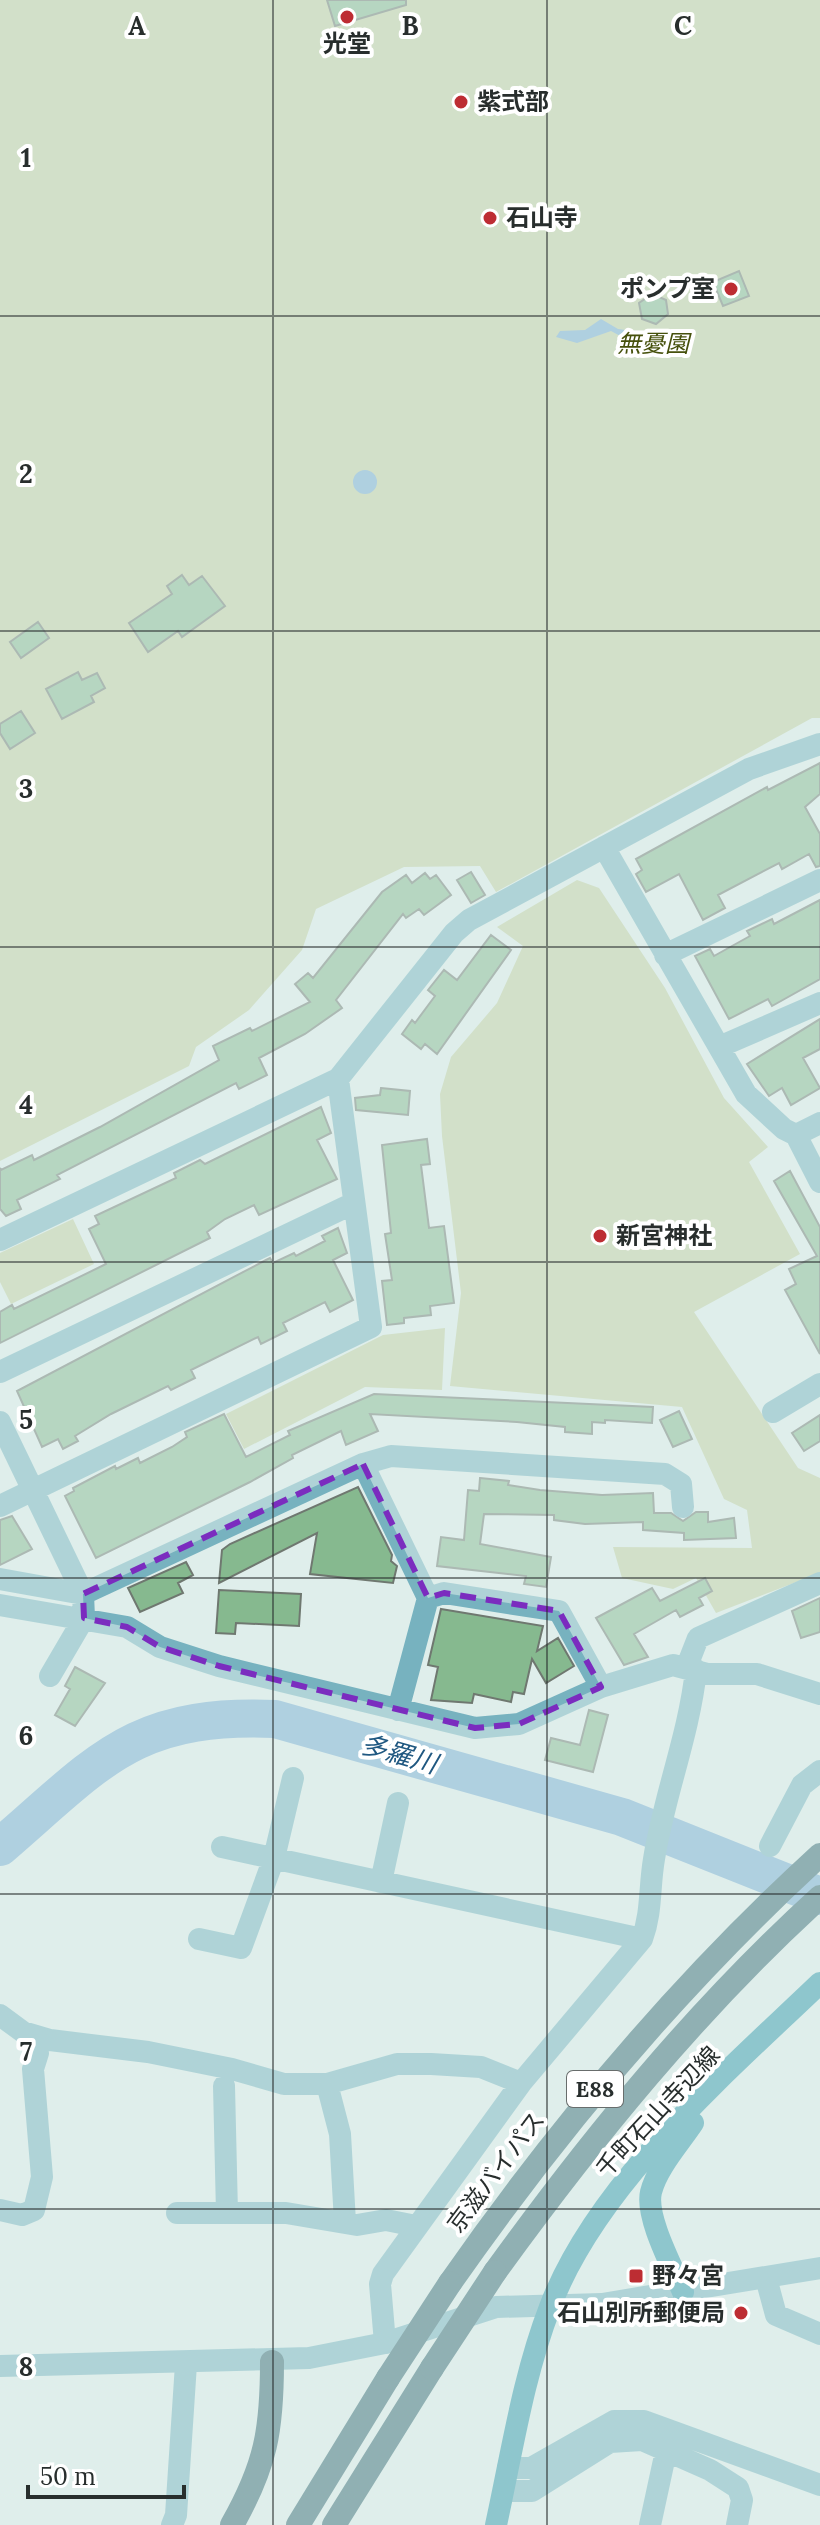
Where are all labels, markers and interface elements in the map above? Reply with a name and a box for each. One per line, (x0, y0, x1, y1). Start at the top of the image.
marker: 光堂 (338, 8, 356, 26)
text: A (128, 9, 146, 42)
text: B (401, 9, 419, 42)
text: C (674, 9, 692, 42)
place label: 光堂 (323, 28, 371, 59)
place label: 紫式部 (477, 86, 549, 117)
marker: 紫式部 (452, 93, 470, 111)
text: 1 (21, 141, 31, 174)
place label: 石山寺 (506, 202, 578, 233)
marker: 石山寺 (481, 209, 499, 227)
place label: ポンプ室 (620, 273, 715, 304)
marker: ポンプ室 (722, 280, 740, 298)
park label: 無憂園 (617, 328, 692, 359)
text: 2 (19, 457, 33, 490)
text: 3 (19, 772, 33, 805)
text: 4 (19, 1088, 33, 1121)
place label: 新宮神社 (616, 1220, 712, 1251)
marker: 新宮神社 (591, 1227, 609, 1245)
text: 5 (19, 1403, 33, 1436)
text: 6 (19, 1719, 33, 1752)
water label: 多羅川 (357, 1727, 444, 1781)
text: 7 (20, 2035, 32, 2068)
street label: 千町石山寺辺線 (589, 2040, 726, 2184)
road number: E88 (567, 2071, 623, 2107)
street label: 京滋バイパス (440, 2105, 551, 2238)
place label: 野々宮 (652, 2260, 724, 2291)
marker: 野々宮 (627, 2267, 645, 2285)
place label: 石山別所郵便局 (557, 2297, 725, 2328)
marker: 石山別所郵便局 (732, 2304, 750, 2322)
text: 8 (19, 2350, 33, 2383)
scale bar (28, 2449, 184, 2499)
text: 50 m (40, 2461, 96, 2492)

